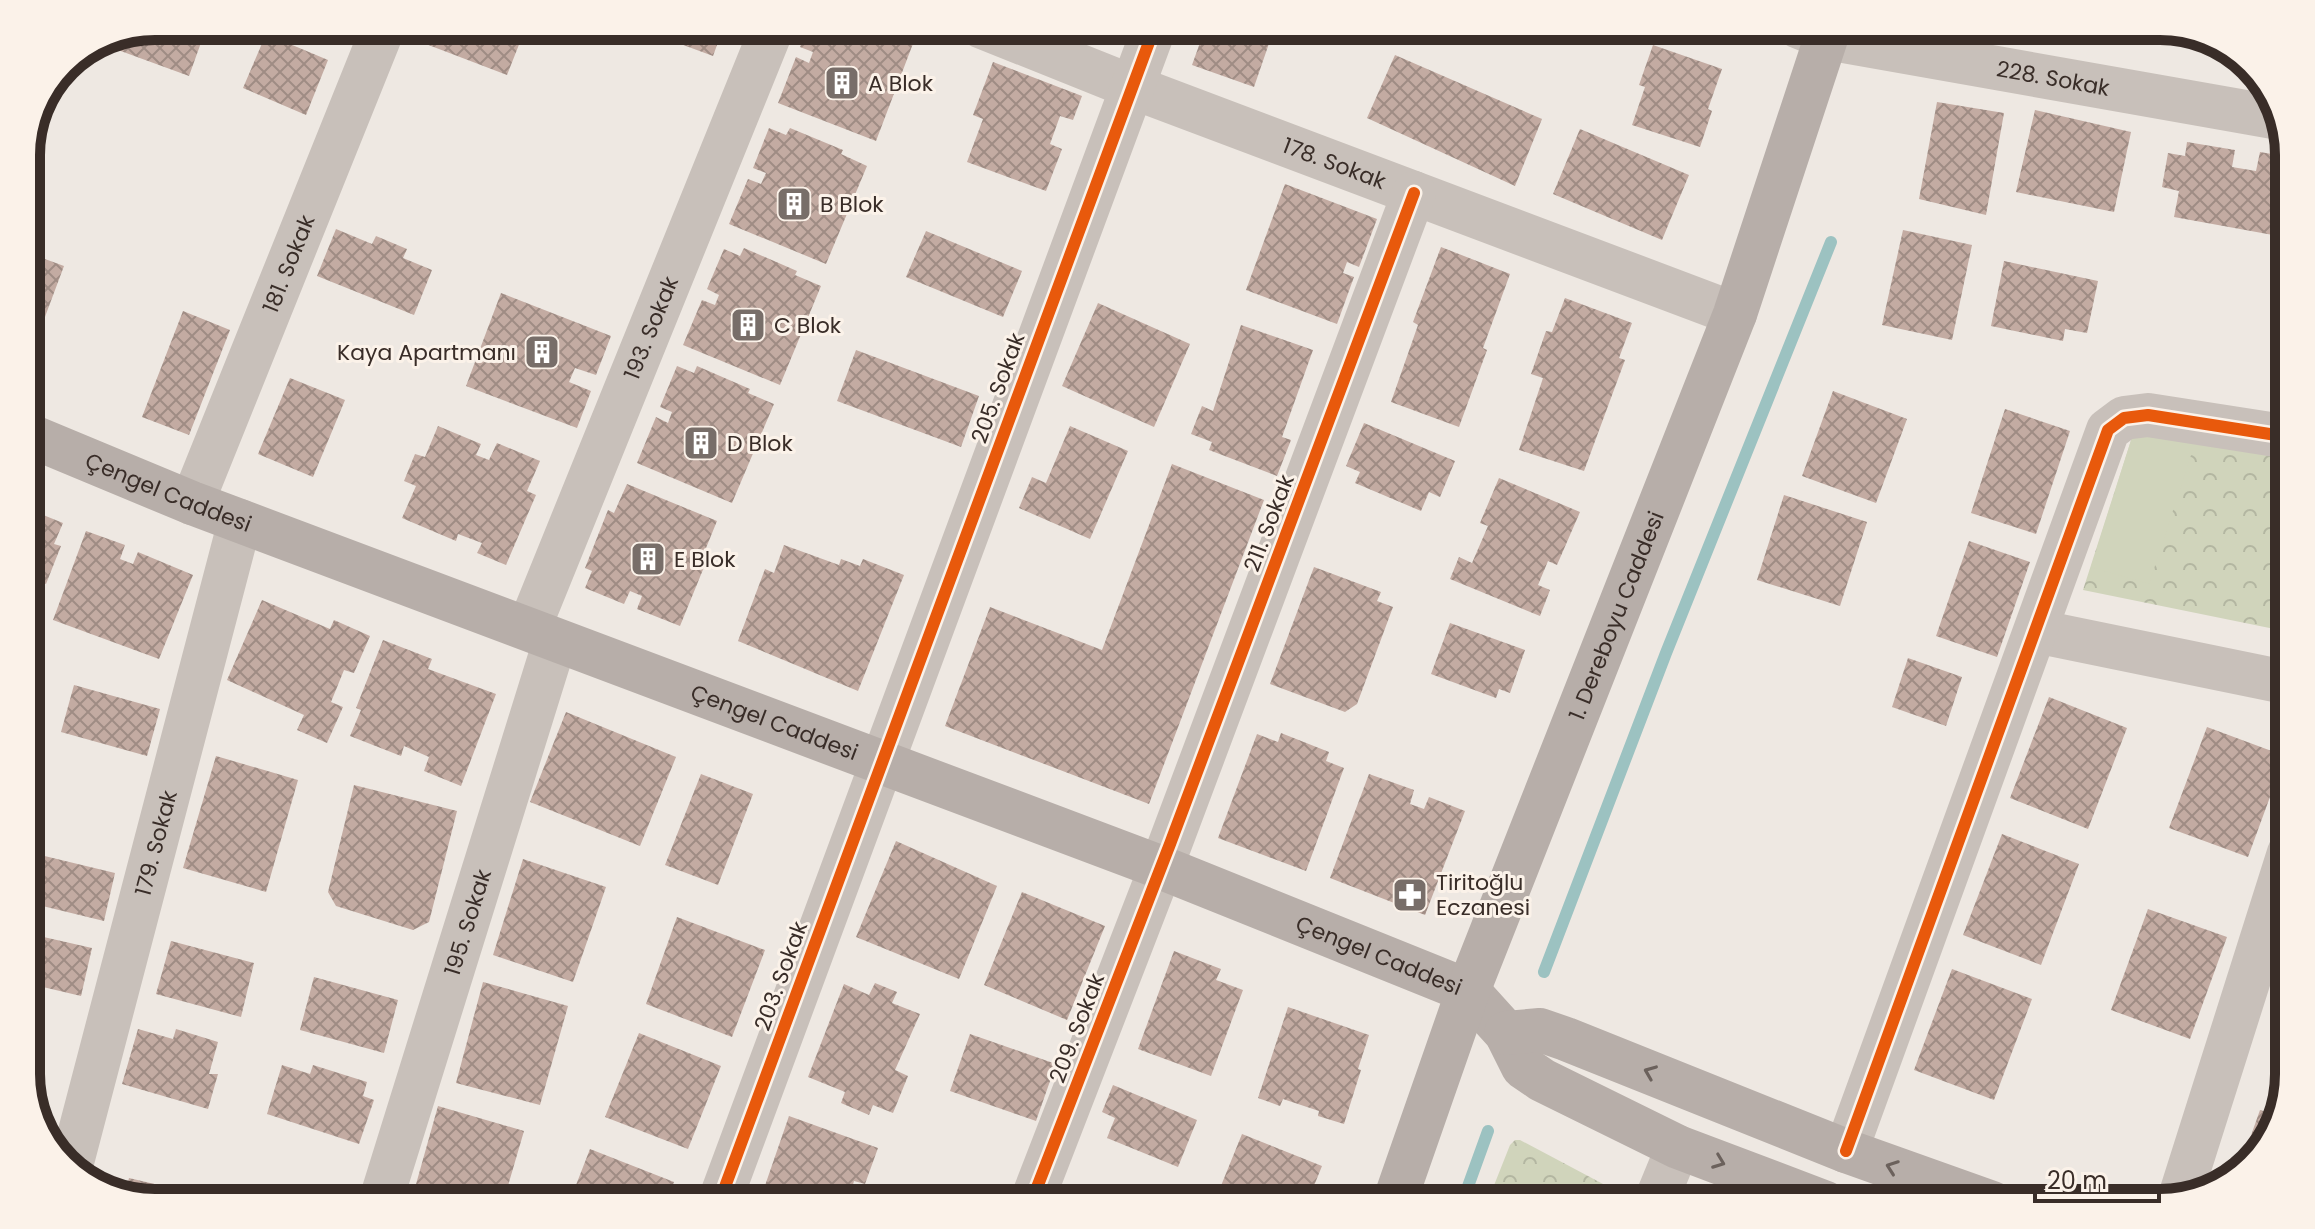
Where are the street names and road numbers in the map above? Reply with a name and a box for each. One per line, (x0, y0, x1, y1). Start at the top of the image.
street label: 228. Sokak (1994, 53, 2113, 103)
street label: 178. Sokak (1278, 129, 1391, 197)
street label: 181. Sokak (255, 209, 322, 317)
street label: 193. Sokak (616, 271, 686, 384)
street label: 205. Sokak (964, 328, 1033, 447)
street label: Çengel Caddesi (81, 445, 256, 540)
street label: 211. Sokak (1236, 469, 1302, 576)
street label: 1. Dereboyu Caddesi (1561, 507, 1671, 725)
street label: Çengel Caddesi (686, 676, 863, 768)
street label: 179. Sokak (127, 786, 185, 899)
street label: 195. Sokak (436, 865, 499, 979)
street label: Çengel Caddesi (1291, 908, 1467, 1003)
street label: 203. Sokak (747, 916, 815, 1035)
street label: 209. Sokak (1042, 968, 1112, 1087)

